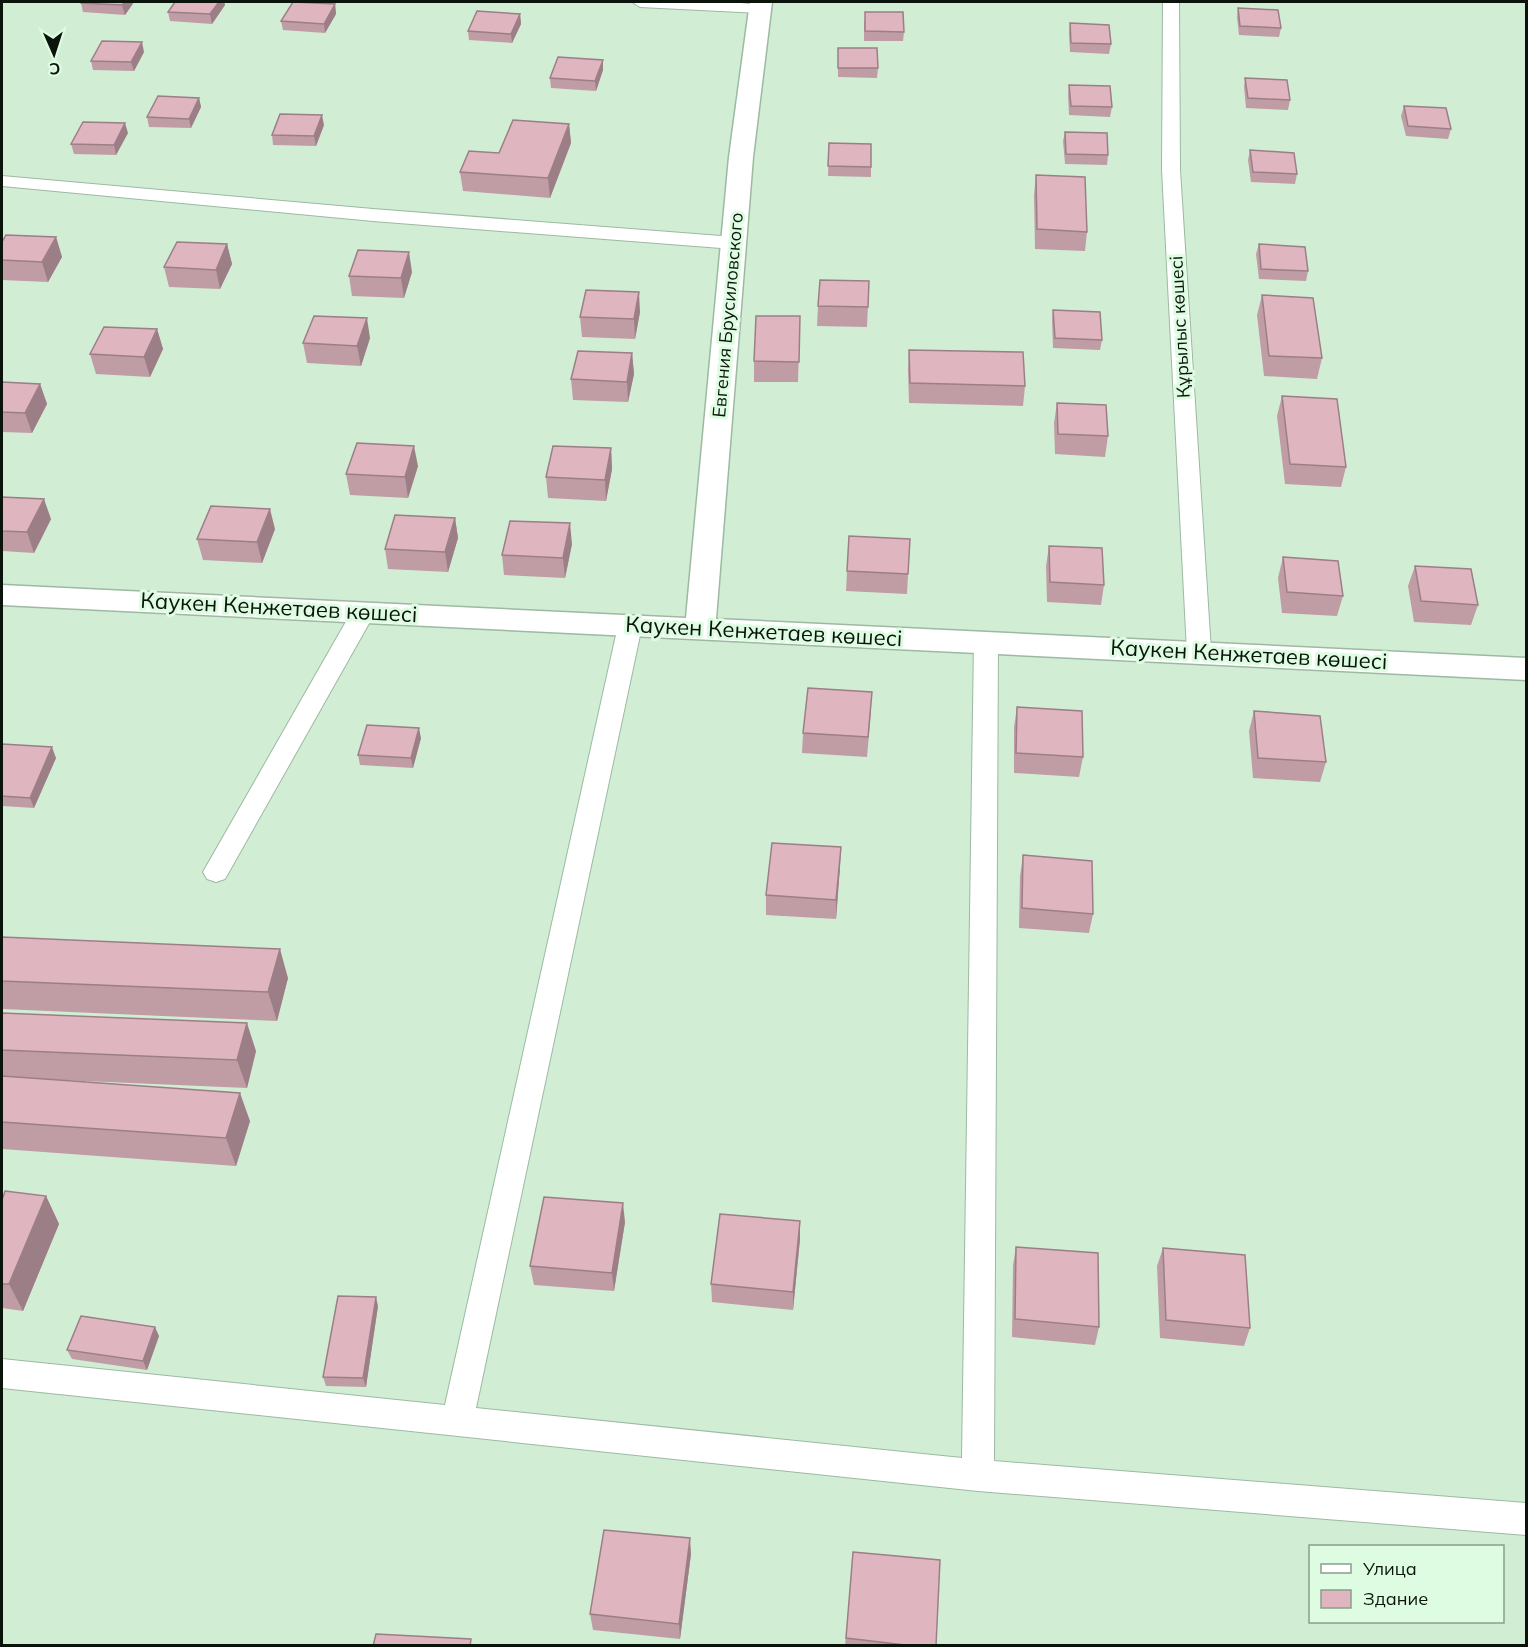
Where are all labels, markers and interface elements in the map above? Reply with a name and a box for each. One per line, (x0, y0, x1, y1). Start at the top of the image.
north arrow (24, 24, 84, 84)
text: С (49, 59, 61, 79)
street label: Евгения Брусиловского (707, 211, 748, 419)
street label: Құрылыс көшесі (1164, 255, 1195, 399)
street label: Каукен Кенжетаев көшесі (140, 586, 418, 628)
street label: Каукен Кенжетаев көшесі (625, 610, 903, 652)
street label: Каукен Кенжетаев көшесі (1110, 633, 1388, 675)
legend (1309, 1545, 1504, 1623)
text: Улица (1362, 1557, 1417, 1580)
text: Здание (1363, 1587, 1428, 1610)

